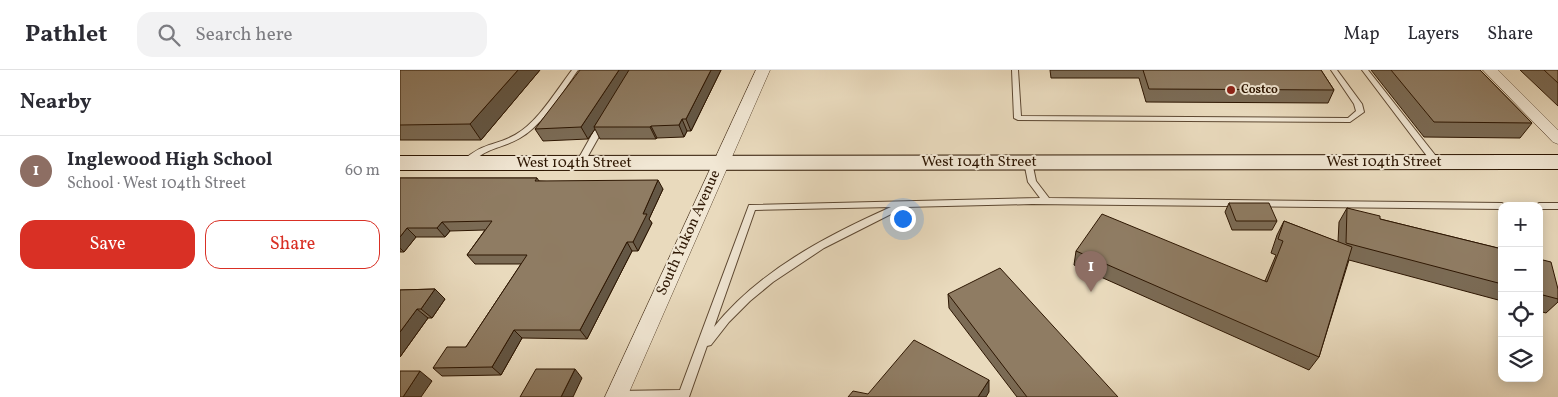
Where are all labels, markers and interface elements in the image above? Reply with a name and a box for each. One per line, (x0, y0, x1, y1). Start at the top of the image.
search box (137, 12, 487, 57)
text: Pathlet (25, 18, 107, 52)
icon: search (155, 21, 183, 49)
text: Search here (195, 22, 293, 48)
text: Map (1343, 22, 1379, 47)
text: Layers (1407, 22, 1459, 47)
text: Share (1487, 22, 1533, 47)
place label: Costco (1241, 82, 1278, 98)
marker: Costco (1225, 84, 1237, 96)
text: Nearby (20, 88, 91, 117)
text: Inglewood High School (67, 147, 272, 173)
street label: West 104th Street (921, 152, 1037, 173)
street label: West 104th Street (1326, 152, 1442, 173)
street label: West 104th Street (516, 153, 632, 174)
text: 1 (33, 160, 39, 182)
text: 60 m (345, 160, 380, 182)
street label: South Yukon Avenue (652, 167, 726, 299)
text: School · West 104th Street (67, 173, 246, 195)
map controls (1498, 202, 1543, 382)
button: + (1498, 202, 1543, 247)
your location (890, 206, 916, 232)
button: Save (20, 220, 195, 269)
button: Share (205, 220, 380, 269)
button: − (1498, 247, 1543, 292)
pin: 1 (1075, 251, 1107, 292)
button: locate (1498, 292, 1543, 337)
button: layers (1498, 337, 1543, 382)

